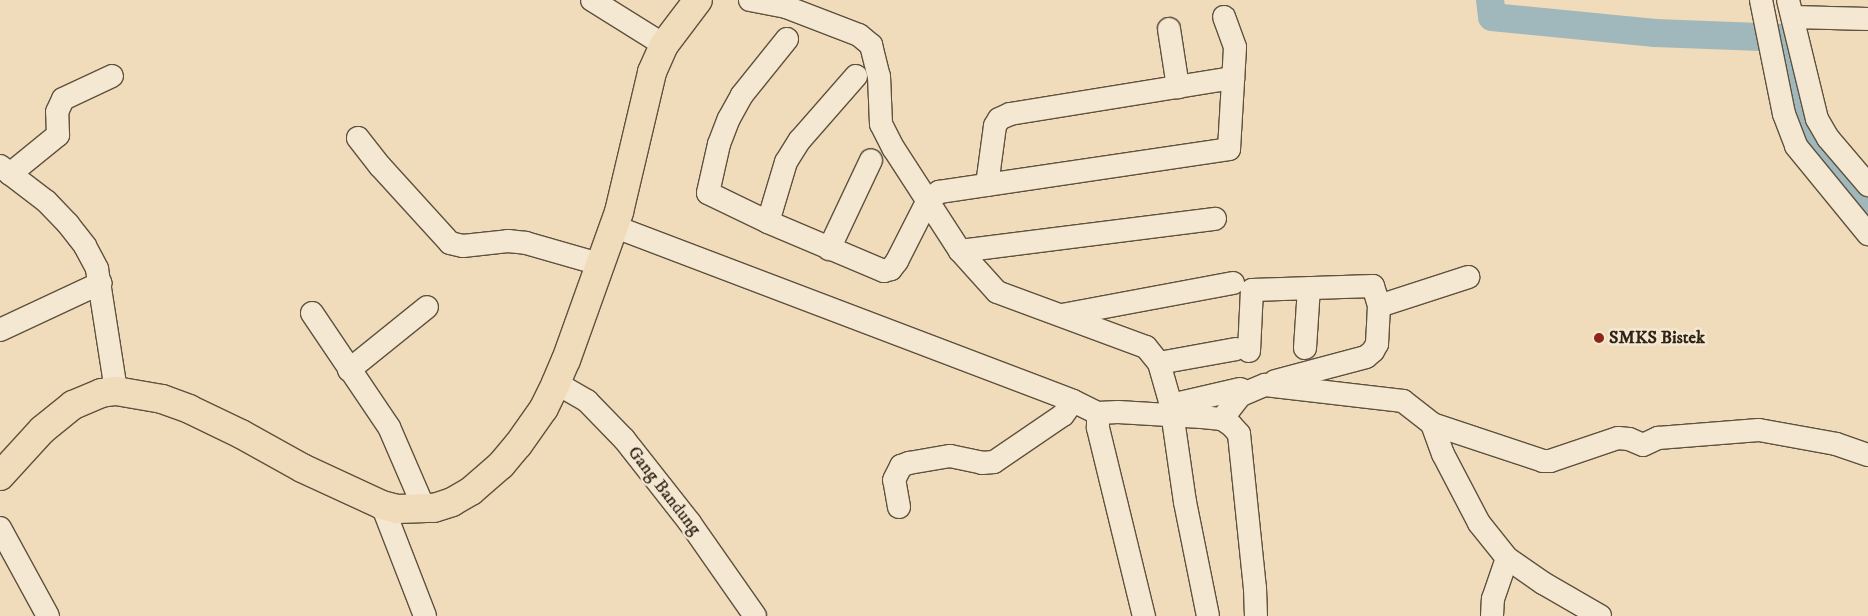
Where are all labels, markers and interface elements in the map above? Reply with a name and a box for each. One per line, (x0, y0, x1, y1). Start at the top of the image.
place label: SMKS Bistek (1609, 327, 1705, 349)
marker: SMKS Bistek (1593, 332, 1605, 344)
street label: Gang Bandung (623, 442, 705, 540)

